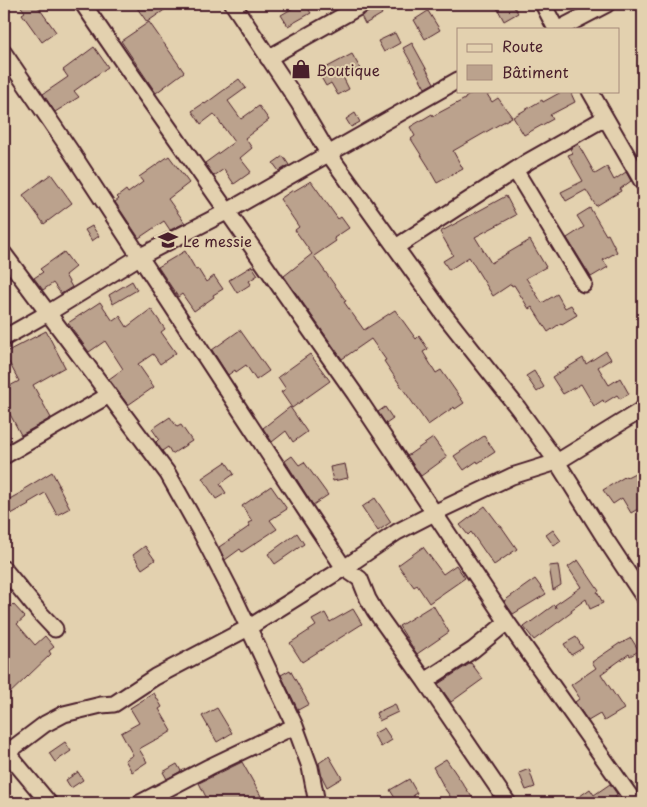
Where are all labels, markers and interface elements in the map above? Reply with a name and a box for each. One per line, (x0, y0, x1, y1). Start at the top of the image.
legend (457, 28, 620, 92)
text: Route (502, 34, 543, 57)
shop icon: Boutique (290, 58, 312, 80)
place label: Boutique (316, 58, 380, 81)
text: Bâtiment (502, 60, 569, 83)
school or university icon: Le messie (157, 229, 179, 251)
place label: Le messie (183, 229, 252, 252)

